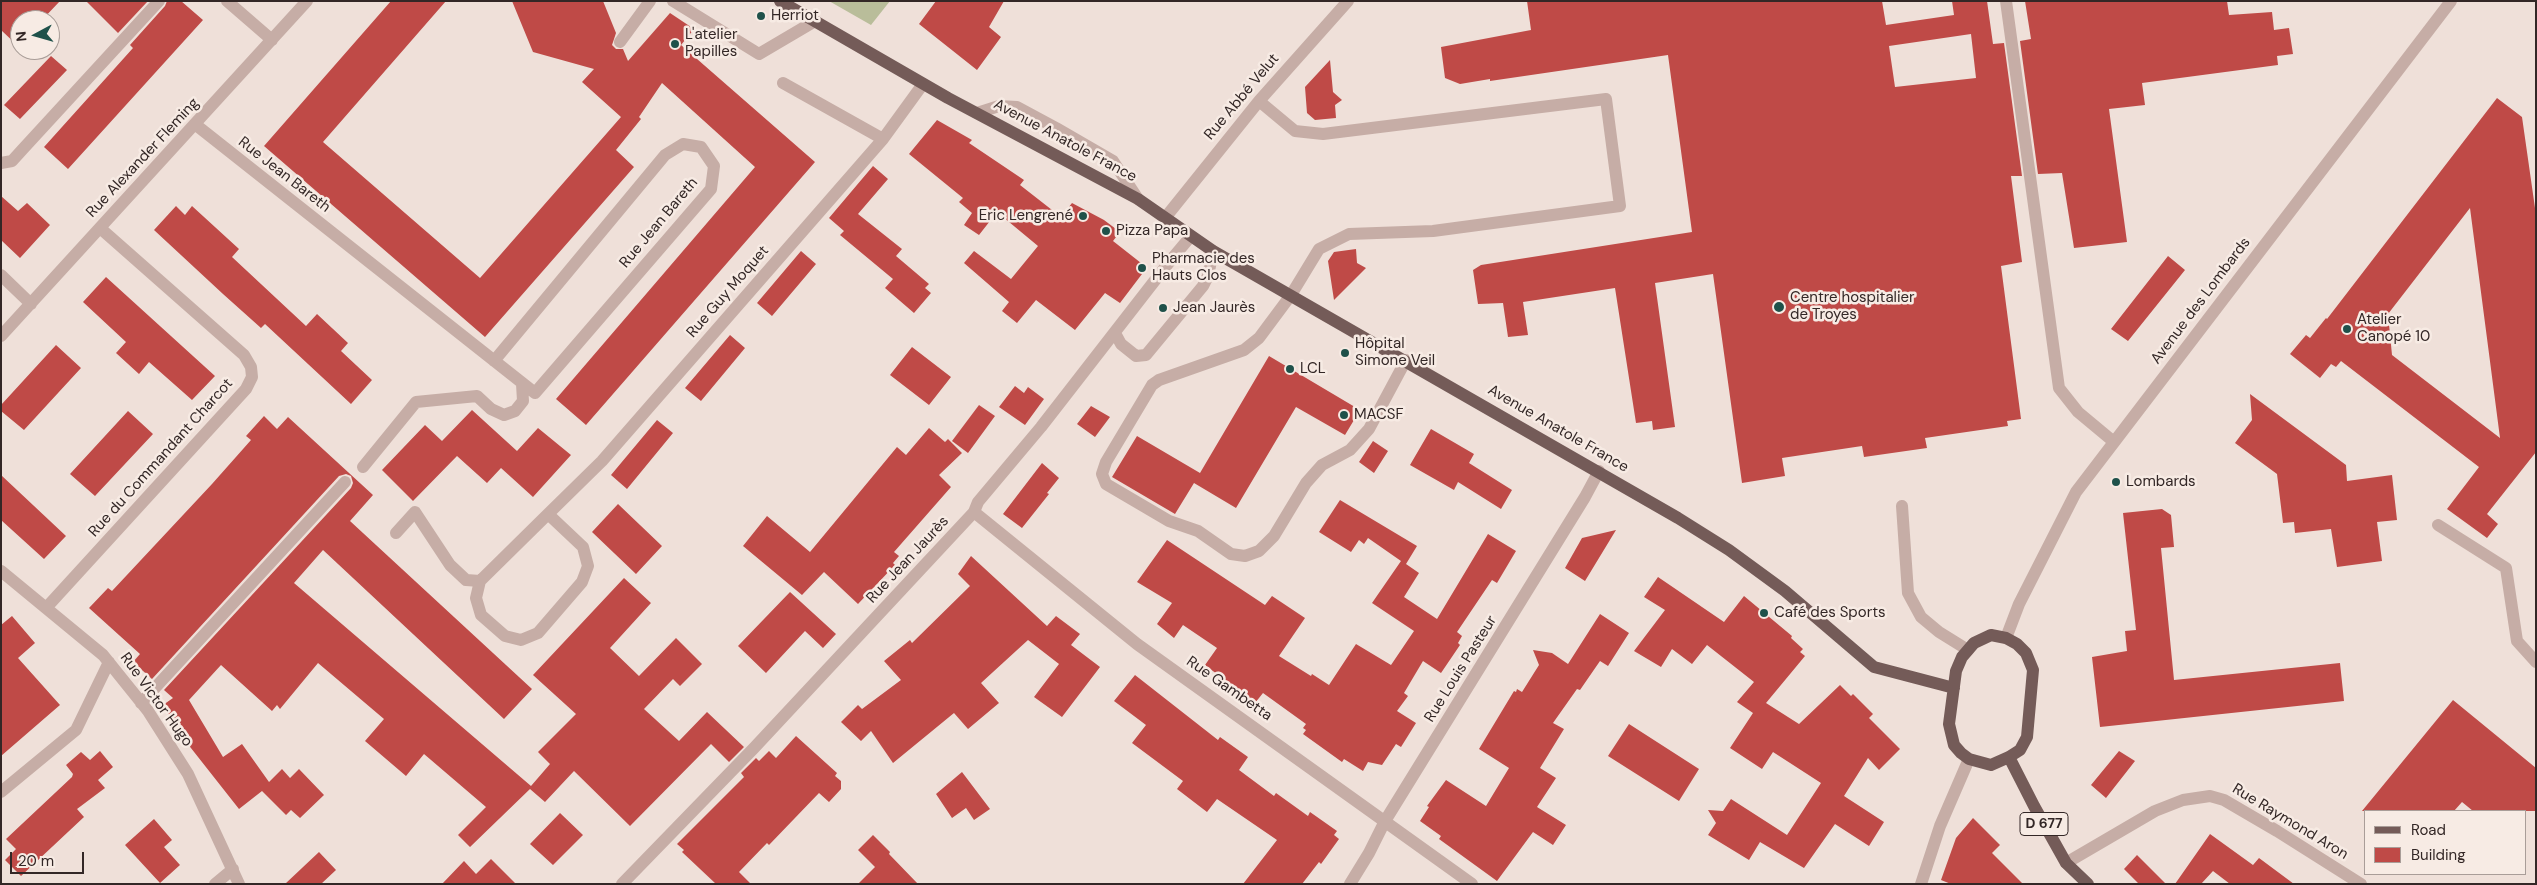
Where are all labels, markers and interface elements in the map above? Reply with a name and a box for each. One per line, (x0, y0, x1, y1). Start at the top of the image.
place label: Herriot (771, 7, 819, 25)
north arrow (10, 10, 60, 60)
marker: Herriot (755, 10, 767, 22)
place label: L'atelier Papilles (685, 26, 738, 61)
text: N (12, 30, 31, 42)
marker: L'atelier Papilles (669, 38, 681, 50)
street label: Rue Abbé Velut (1201, 50, 1283, 144)
street label: Rue Alexander Fleming (83, 94, 203, 222)
street label: Avenue Anatole France (990, 96, 1140, 186)
street label: Rue Jean Bareth (234, 133, 334, 217)
street label: Rue Jean Bareth (616, 174, 702, 272)
place label: Eric Lengrené (979, 207, 1073, 225)
marker: Eric Lengrené (1077, 210, 1089, 222)
place label: Pizza Papa (1116, 222, 1188, 240)
marker: Pizza Papa (1100, 225, 1112, 237)
street label: Avenue des Lombards (2147, 234, 2255, 368)
street label: Rue Guy Moquet (683, 242, 773, 342)
place label: Pharmacie des Hauts Clos (1152, 250, 1255, 285)
marker: Pharmacie des Hauts Clos (1136, 262, 1148, 274)
place label: Centre hospitalier de Troyes (1790, 289, 1915, 324)
place label: Jean Jaurès (1173, 299, 1255, 317)
marker: Centre hospitalier de Troyes (1772, 300, 1786, 314)
marker: Jean Jaurès (1157, 302, 1169, 314)
place label: Atelier Canopé 10 (2357, 311, 2430, 346)
marker: Atelier Canopé 10 (2341, 323, 2353, 335)
place label: Hôpital Simone Veil (1355, 335, 1435, 370)
marker: Hôpital Simone Veil (1339, 347, 1351, 359)
place label: LCL (1300, 360, 1326, 378)
marker: LCL (1284, 363, 1296, 375)
street label: Rue du Commandant Charcot (85, 375, 237, 541)
street label: Avenue Anatole France (1485, 381, 1631, 477)
place label: MACSF (1354, 406, 1403, 424)
marker: MACSF (1338, 409, 1350, 421)
place label: Lombards (2126, 473, 2196, 491)
marker: Lombards (2110, 476, 2122, 488)
street label: Rue Jean Jaurès (863, 513, 953, 607)
place label: Café des Sports (1774, 604, 1886, 622)
marker: Café des Sports (1758, 607, 1770, 619)
street label: Rue Louis Pasteur (1421, 612, 1501, 726)
street label: Rue Victor Hugo (116, 649, 196, 751)
street label: Rue Gambetta (1183, 653, 1275, 725)
street label: Rue Raymond Aron (2229, 780, 2351, 864)
legend (2364, 810, 2527, 875)
road number: D 677 (2020, 812, 2068, 836)
text: Road (2411, 820, 2446, 840)
scale bar (12, 842, 86, 874)
text: Building (2411, 845, 2466, 865)
text: 20 m (18, 851, 54, 871)

